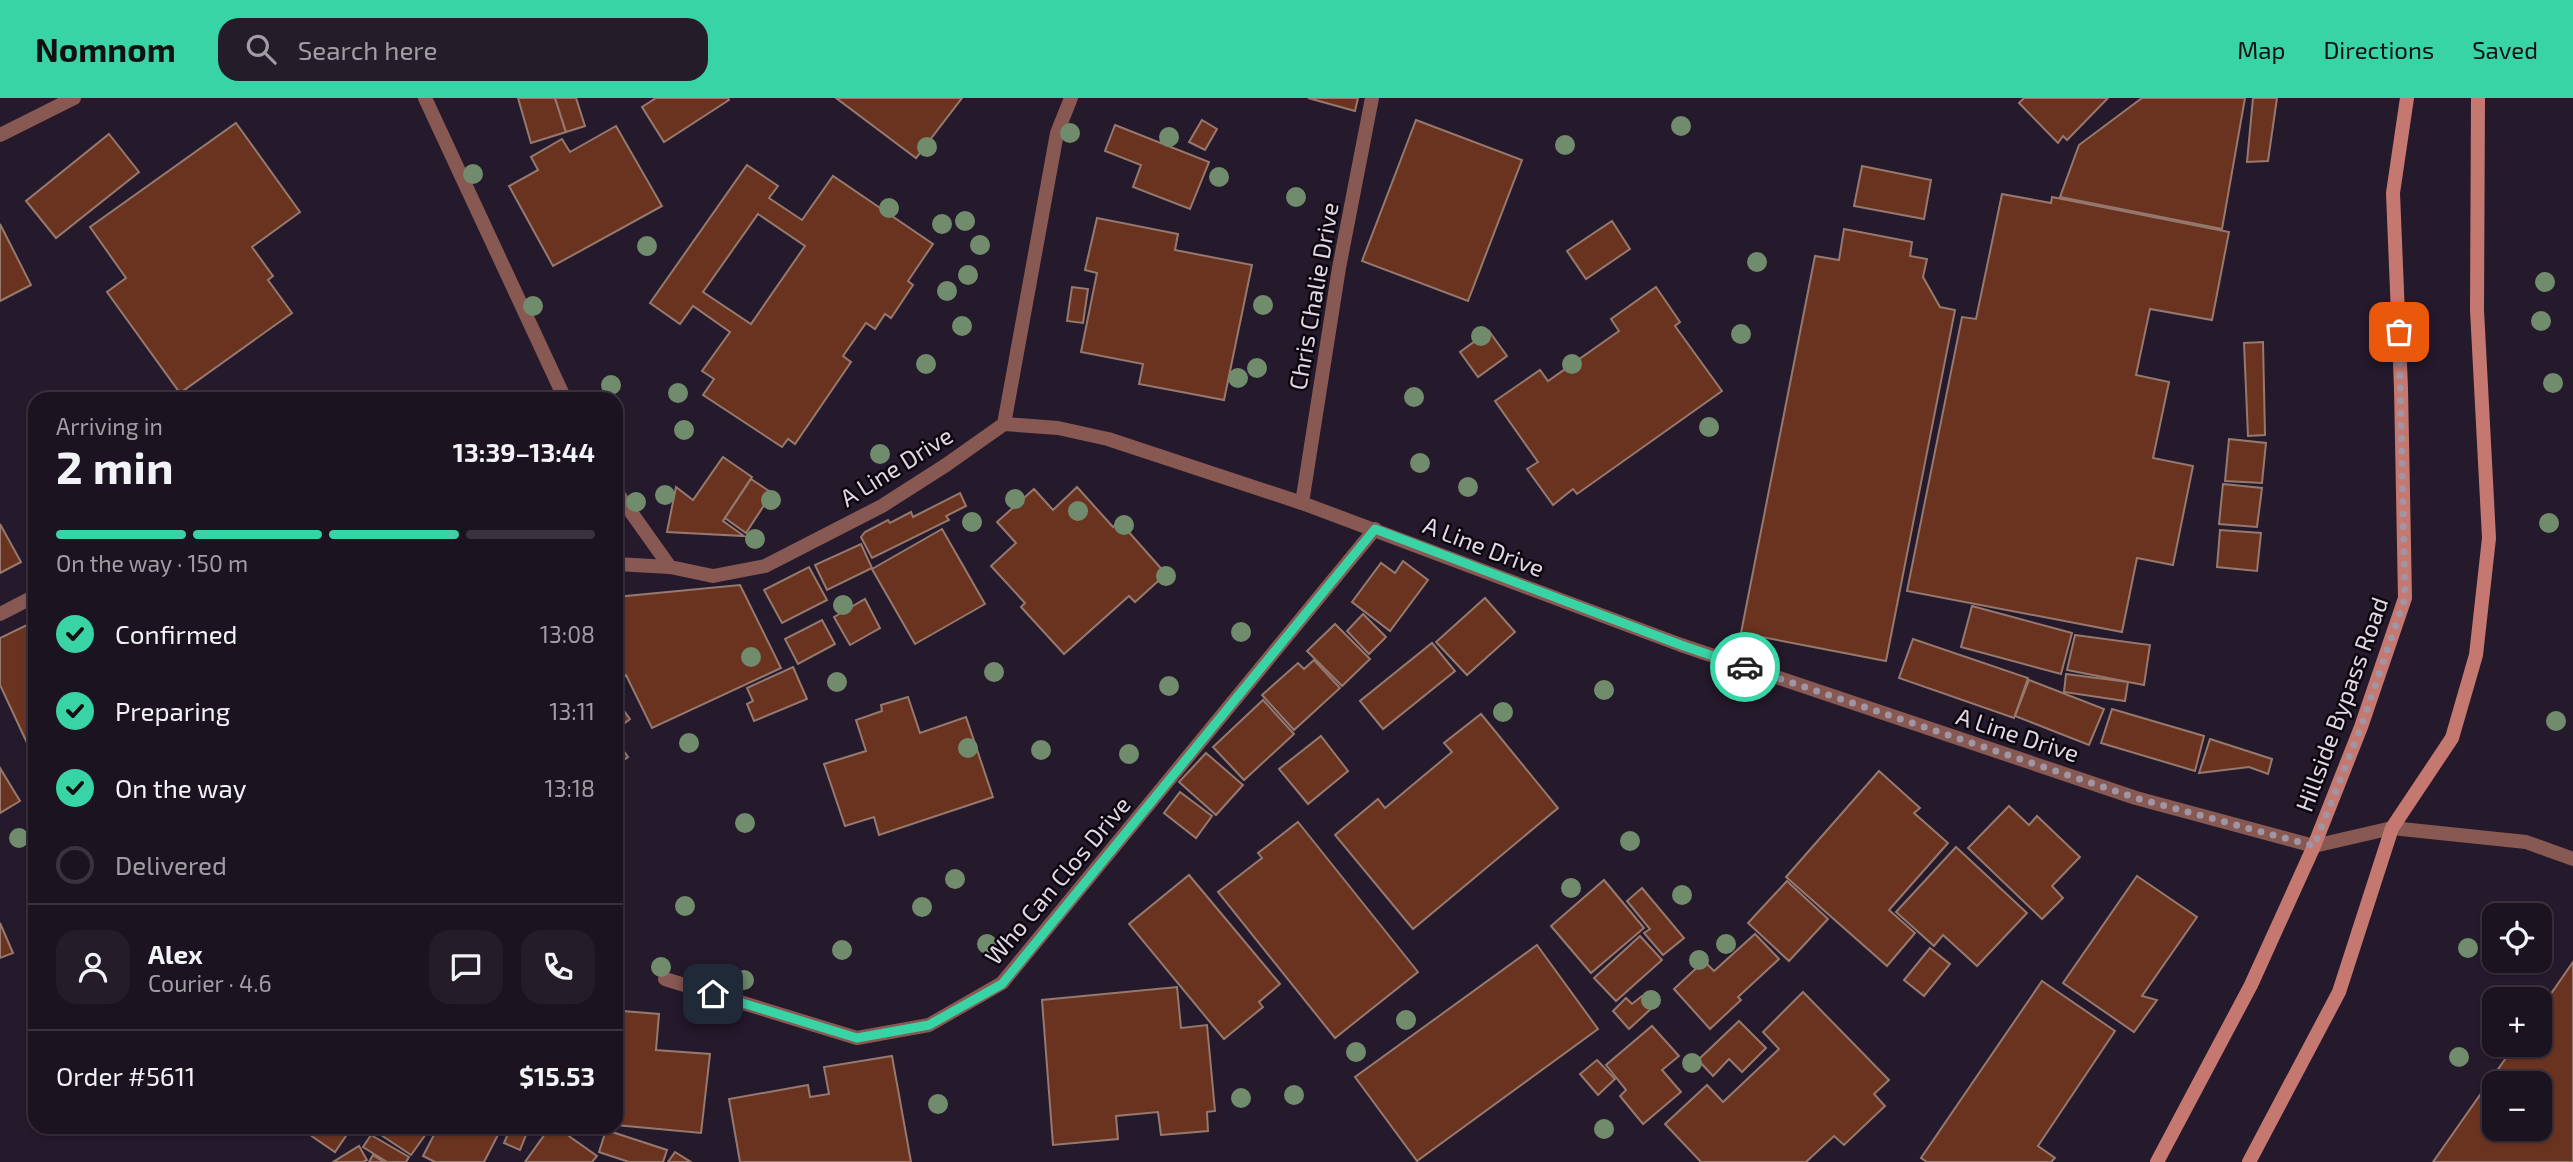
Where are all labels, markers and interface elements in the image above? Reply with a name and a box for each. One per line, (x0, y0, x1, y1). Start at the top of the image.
search box (218, 18, 708, 81)
text: Nomnom (35, 29, 176, 69)
icon: search (242, 30, 280, 68)
text: Search here (298, 34, 437, 65)
text: Map (2237, 35, 2285, 64)
text: Directions (2323, 35, 2434, 64)
text: Saved (2472, 35, 2538, 64)
street label: Chris Chalie Drive (1282, 200, 1344, 392)
pin (2369, 302, 2429, 362)
icon: bag (2380, 313, 2418, 351)
text: Arriving in (56, 412, 163, 440)
street label: A Line Drive (834, 420, 958, 512)
text: 13:39–13:44 (453, 436, 595, 467)
text: 2 min (56, 438, 174, 493)
street label: A Line Drive (1419, 510, 1549, 582)
text: On the way · 150 m (56, 549, 248, 577)
street label: Hillside Bypass Road (2289, 593, 2393, 815)
icon: check (56, 615, 94, 653)
text: Confirmed (115, 618, 238, 649)
text: 13:08 (540, 620, 595, 648)
courier (1710, 632, 1780, 702)
icon: car (1726, 648, 1764, 686)
icon: check (56, 692, 94, 730)
text: Preparing (115, 695, 230, 726)
text: 13:11 (549, 697, 595, 725)
street label: A Line Drive (1953, 701, 2083, 767)
icon: check (56, 769, 94, 807)
text: On the way (115, 772, 246, 803)
text: 13:18 (545, 774, 595, 802)
street label: Who Can Clos Drive (978, 790, 1136, 970)
text: Delivered (115, 849, 227, 880)
map controls (2482, 903, 2552, 1141)
button: locate (2482, 903, 2552, 973)
button: person (56, 930, 130, 1004)
button: chat (429, 930, 503, 1004)
button: phone (521, 930, 595, 1004)
text: Alex (148, 938, 203, 969)
pin (683, 964, 743, 1024)
text: Courier · 4.6 (148, 969, 272, 997)
icon: home (694, 975, 732, 1013)
button: + (2482, 987, 2552, 1057)
text: Order #5611 (56, 1060, 195, 1091)
text: $15.53 (519, 1060, 595, 1091)
button: − (2482, 1071, 2552, 1141)

